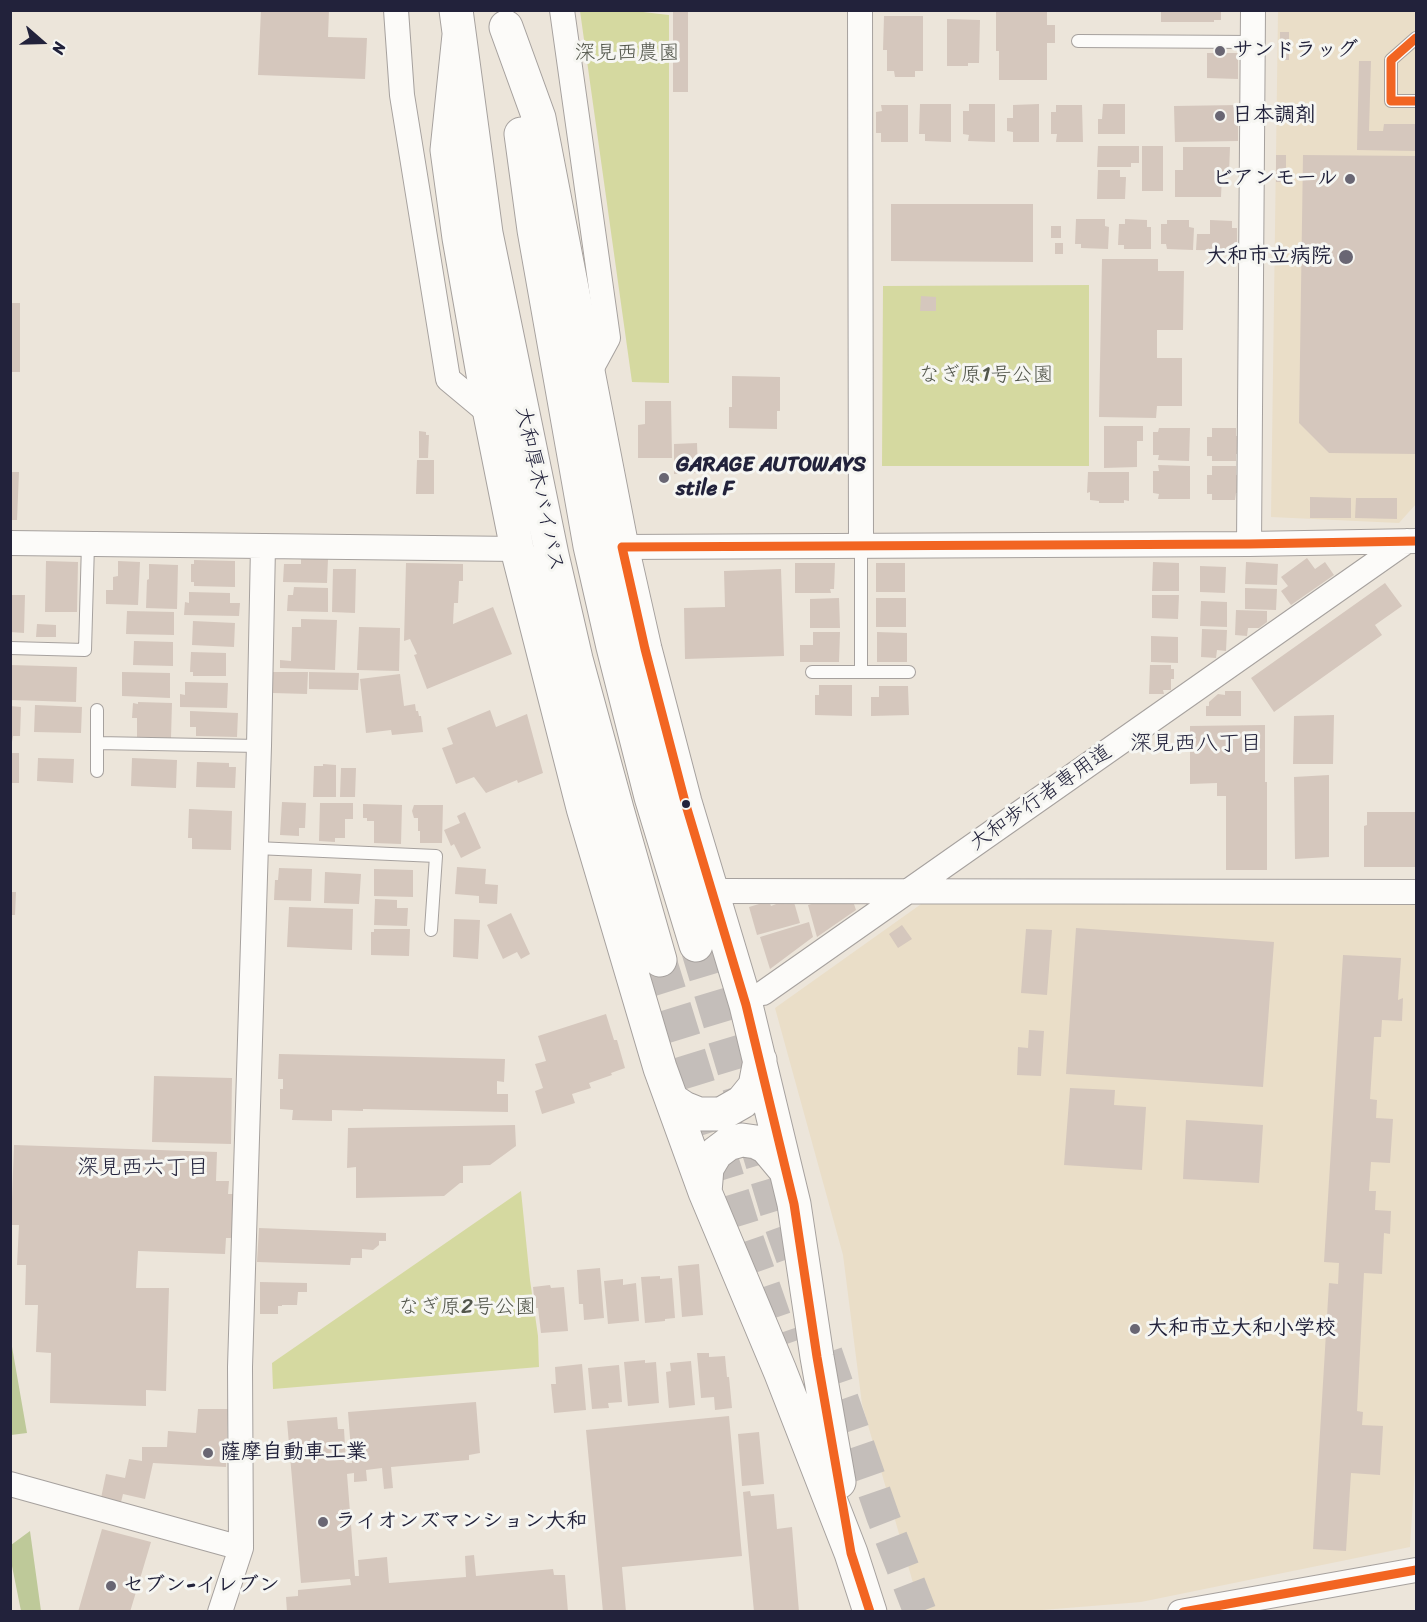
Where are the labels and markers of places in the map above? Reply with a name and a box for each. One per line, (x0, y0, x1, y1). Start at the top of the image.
place label: サンドラッグ (1232, 38, 1358, 64)
marker: サンドラッグ (1213, 44, 1227, 58)
place label: 日本調剤 (1232, 103, 1316, 129)
marker: 日本調剤 (1213, 109, 1227, 123)
place label: ビアンモール (1212, 166, 1338, 192)
marker: ビアンモール (1343, 172, 1357, 186)
place label: 大和市立病院 (1206, 244, 1332, 270)
marker: 大和市立病院 (1337, 248, 1355, 266)
place label: GARAGE AUTOWAYS stile F (676, 453, 866, 503)
marker: GARAGE AUTOWAYS stile F (657, 471, 671, 485)
unlabelled marker (680, 798, 692, 810)
place label: 大和市立大和小学校 (1147, 1316, 1336, 1342)
marker: 大和市立大和小学校 (1128, 1322, 1142, 1336)
place label: 薩摩自動車工業 (220, 1440, 367, 1466)
marker: 薩摩自動車工業 (201, 1446, 215, 1460)
place label: ライオンズマンション大和 (335, 1509, 587, 1535)
marker: ライオンズマンション大和 (316, 1515, 330, 1529)
place label: セブン-イレブン (123, 1573, 280, 1599)
marker: セブン-イレブン (104, 1579, 118, 1593)

